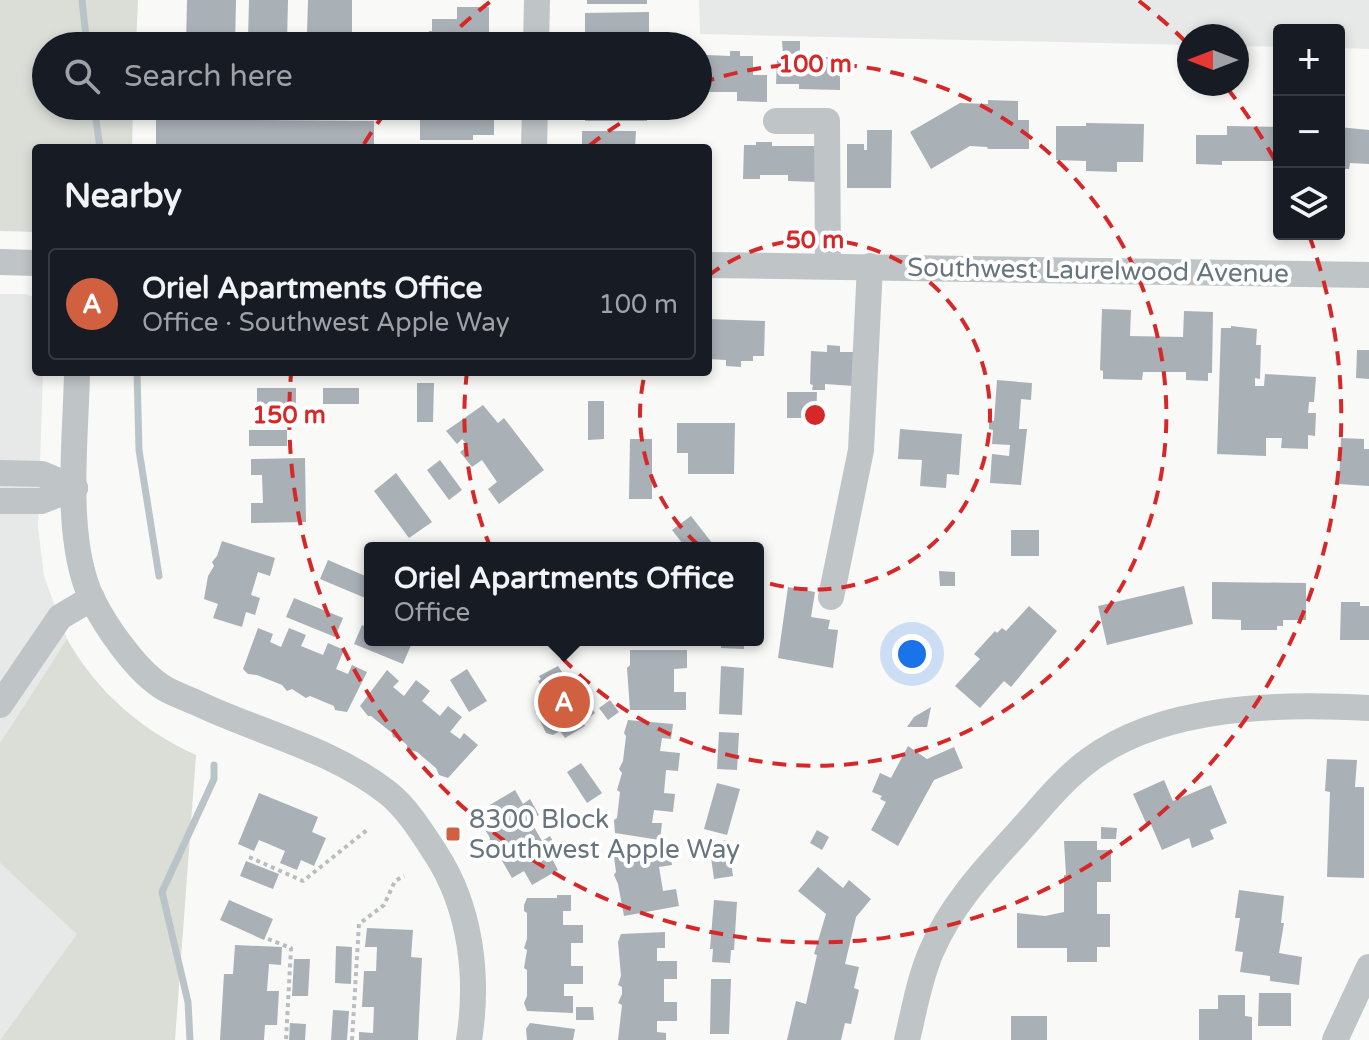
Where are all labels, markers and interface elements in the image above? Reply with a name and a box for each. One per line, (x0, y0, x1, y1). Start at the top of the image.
north arrow (1177, 24, 1249, 96)
map controls (1273, 24, 1345, 240)
button: + (1273, 24, 1345, 96)
search box (32, 32, 712, 120)
text: 100 m (778, 50, 852, 79)
icon: search (60, 54, 104, 98)
text: Search here (124, 58, 293, 95)
button: − (1273, 96, 1345, 168)
button: layers (1273, 168, 1345, 240)
text: Nearby (64, 176, 182, 217)
text: 50 m (786, 226, 844, 255)
street label: Southwest Laurelwood Avenue (907, 252, 1289, 289)
text: Oriel Apartments Office (142, 270, 482, 307)
text: A (82, 289, 102, 320)
text: 100 m (598, 289, 678, 320)
text: Office · Southwest Apple Way (142, 307, 510, 338)
text: 150 m (252, 401, 326, 430)
centre of rings (801, 401, 829, 429)
popup (364, 542, 764, 646)
text: Oriel Apartments Office (394, 560, 734, 597)
text: Office (394, 597, 470, 628)
your location (892, 634, 932, 674)
pin: A (538, 672, 590, 732)
place label: 8300 Block Southwest Apple Way (469, 804, 740, 865)
marker: 8300 Block Southwest Apple Way (444, 825, 462, 843)

